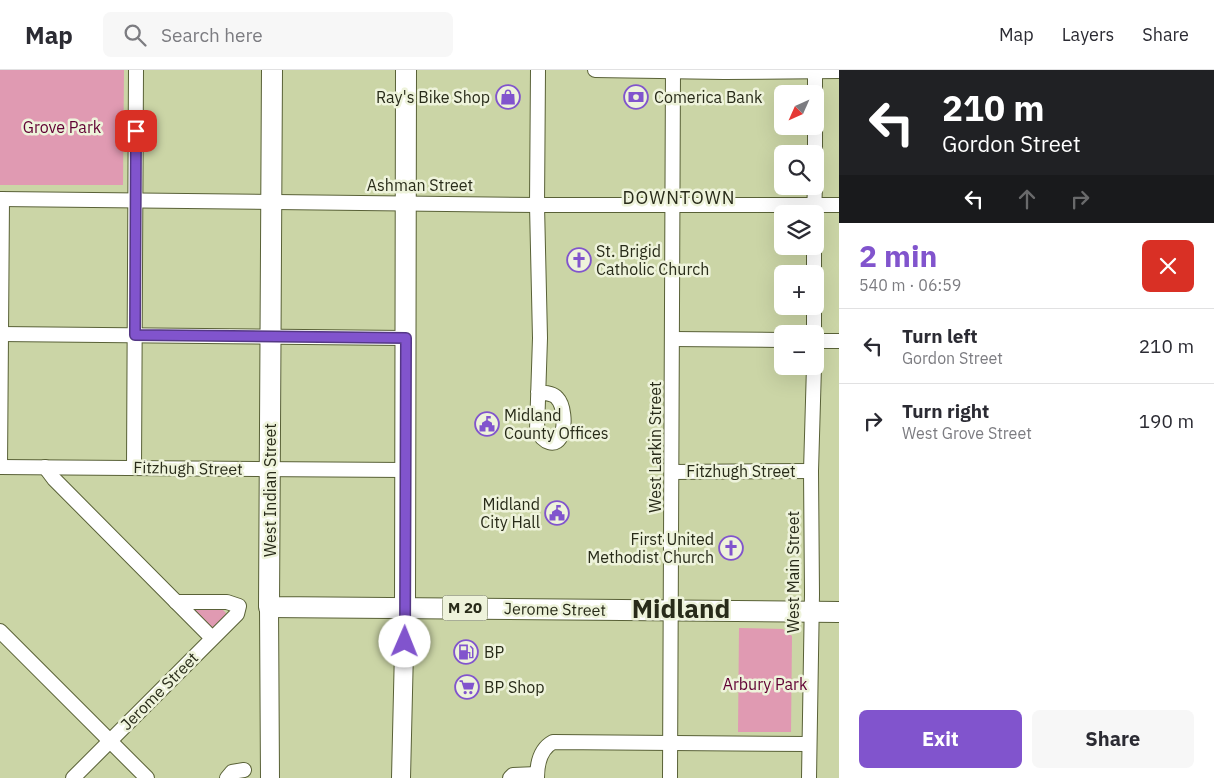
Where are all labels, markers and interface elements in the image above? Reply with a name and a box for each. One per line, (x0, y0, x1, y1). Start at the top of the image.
search box (103, 12, 453, 57)
text: Map (25, 19, 73, 51)
icon: search (121, 21, 149, 49)
text: Search here (161, 23, 263, 47)
text: Map (999, 23, 1034, 46)
text: Layers (1062, 23, 1114, 46)
text: Share (1142, 23, 1189, 46)
shop icon: Ray's Bike Shop (495, 84, 521, 110)
bank icon: Comerica Bank (623, 84, 649, 110)
north arrow (774, 85, 824, 135)
map controls (774, 85, 824, 375)
text: 210 m (942, 85, 1045, 131)
place label: Ray's Bike Shop (376, 87, 490, 107)
place label: Comerica Bank (654, 87, 763, 107)
icon: left (859, 90, 924, 155)
pin (115, 110, 157, 152)
park label: Grove Park (23, 117, 102, 137)
icon: arrive (122, 117, 150, 145)
text: Gordon Street (942, 129, 1081, 158)
button: search (774, 145, 824, 195)
street label: Ashman Street (367, 175, 473, 195)
icon: left (960, 185, 988, 213)
icon: ahead (1013, 185, 1041, 213)
icon: right (1066, 185, 1094, 213)
district label: DOWNTOWN (622, 186, 736, 209)
button: layers (774, 205, 824, 255)
text: 2 min (859, 236, 937, 275)
button: close (1142, 240, 1194, 292)
place label: St. Brigid Catholic Church (596, 241, 709, 279)
church icon: St. Brigid Catholic Church (566, 247, 592, 273)
button: + (774, 265, 824, 315)
text: 540 m · 06:59 (859, 275, 961, 295)
text: Turn left (902, 324, 978, 348)
button: − (774, 325, 824, 375)
icon: left (859, 332, 887, 360)
text: 210 m (1139, 334, 1194, 358)
text: Gordon Street (902, 348, 1003, 368)
street label: West Larkin Street (645, 381, 665, 513)
text: Turn right (902, 399, 989, 423)
place label: Midland County Offices (504, 405, 609, 443)
icon: right (859, 407, 887, 435)
text: 190 m (1139, 409, 1194, 433)
public building icon: Midland County Offices (474, 411, 500, 437)
street label: West Indian Street (260, 423, 280, 557)
text: West Grove Street (902, 423, 1032, 443)
street label: Fitzhugh Street (133, 457, 243, 479)
street label: Fitzhugh Street (686, 461, 796, 481)
place label: Midland City Hall (480, 494, 540, 532)
public building icon: Midland City Hall (544, 500, 570, 526)
street label: West Main Street (783, 511, 803, 633)
place label: First United Methodist Church (587, 529, 714, 567)
church icon: First United Methodist Church (718, 535, 744, 561)
district label: Midland (632, 591, 730, 625)
road number: M 20 (442, 596, 488, 620)
street label: Jerome Street (504, 598, 606, 620)
position arrow (378, 615, 430, 667)
fuel station icon: BP (453, 639, 479, 665)
place label: BP (484, 642, 504, 662)
street label: Jerome Street (116, 648, 202, 734)
supermarket icon: BP Shop (454, 674, 480, 700)
park label: Arbury Park (723, 674, 808, 694)
place label: BP Shop (484, 677, 545, 697)
button: Exit (859, 710, 1022, 768)
button: Share (1032, 710, 1194, 768)

